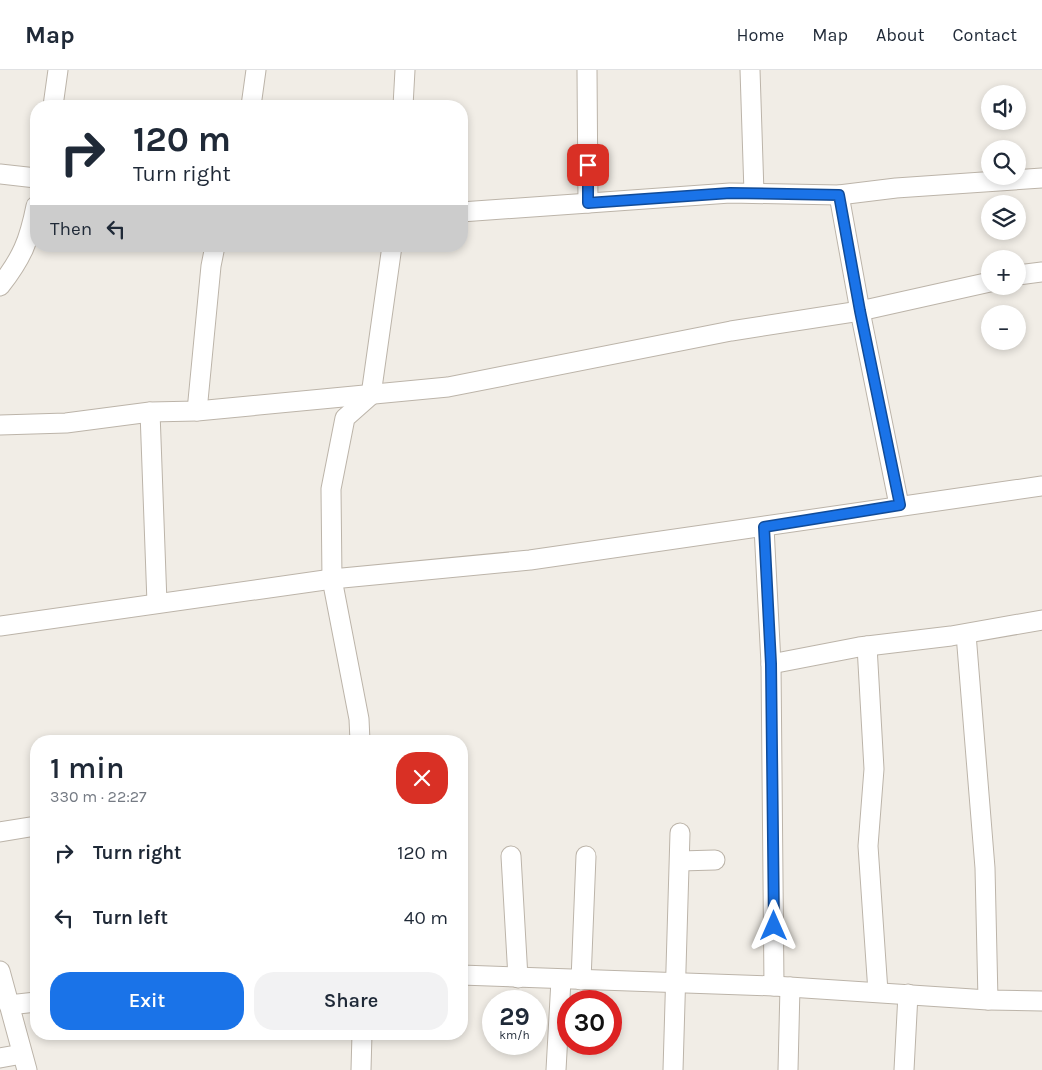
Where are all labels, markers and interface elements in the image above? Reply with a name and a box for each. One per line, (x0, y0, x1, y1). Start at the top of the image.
text: Map (25, 21, 75, 49)
text: Home (736, 24, 784, 46)
text: Map (812, 24, 848, 46)
text: About (876, 24, 925, 46)
text: Contact (953, 24, 1017, 46)
map controls (981, 85, 1026, 350)
button: sound (981, 85, 1026, 130)
text: 120 m (133, 119, 231, 160)
icon: right (50, 120, 115, 185)
button: search (981, 140, 1026, 185)
pin (567, 144, 609, 186)
icon: arrive (574, 151, 602, 179)
text: Turn right (133, 161, 231, 187)
button: layers (981, 195, 1026, 240)
icon: left (102, 215, 130, 243)
text: Then (50, 218, 92, 240)
button: + (981, 250, 1026, 295)
button: − (981, 305, 1026, 350)
text: 1 min (50, 750, 124, 786)
button: close (396, 752, 448, 804)
text: 330 m · 22:27 (50, 787, 147, 806)
icon: right (50, 839, 78, 867)
text: Turn right (93, 842, 182, 864)
text: 120 m (397, 842, 448, 864)
position arrow (747, 899, 799, 951)
icon: left (50, 904, 78, 932)
text: Turn left (93, 907, 168, 929)
text: 40 m (404, 907, 448, 929)
button: Exit (50, 972, 244, 1030)
button: Share (254, 972, 448, 1030)
speed limit sign: 30 (557, 990, 622, 1055)
text: 29 (499, 1002, 530, 1031)
text: km/h (499, 1028, 530, 1042)

